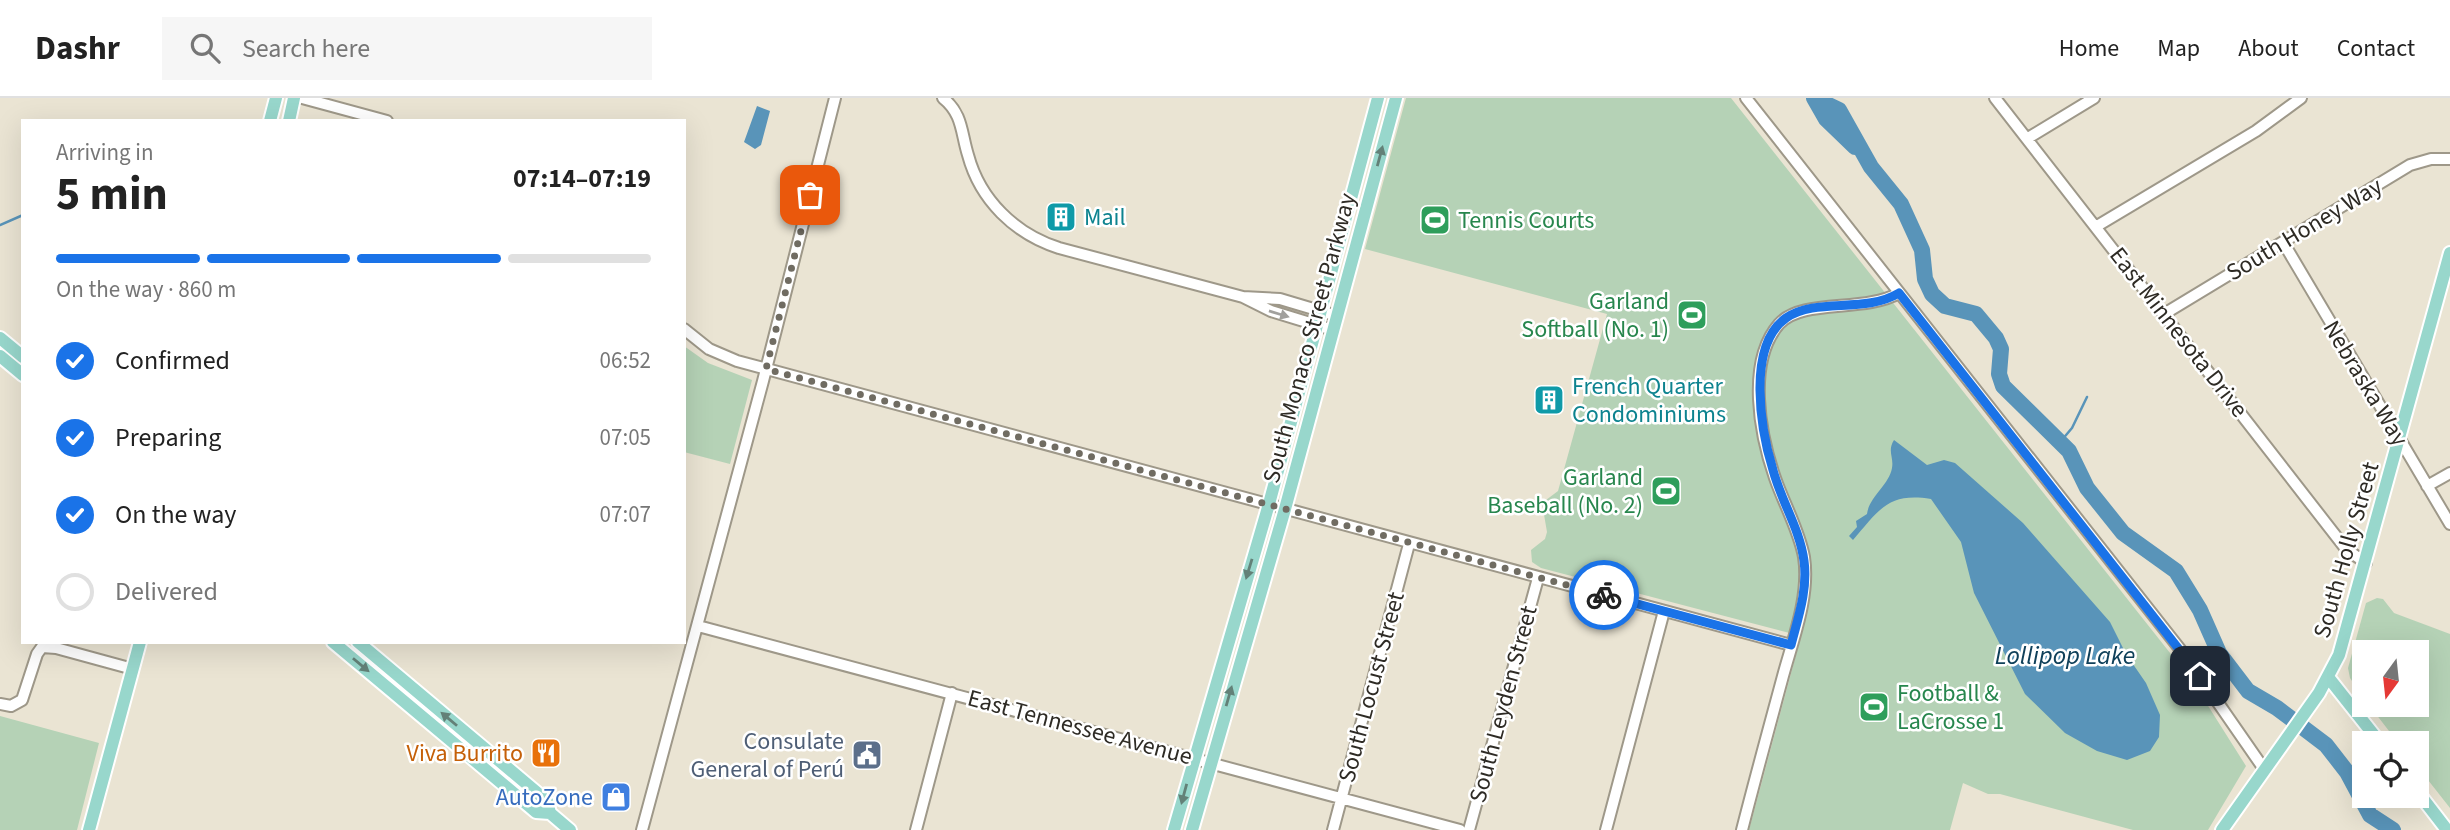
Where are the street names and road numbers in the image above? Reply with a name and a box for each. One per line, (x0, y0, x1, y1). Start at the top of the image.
street label: South Honey Way (2220, 169, 2389, 290)
street label: South Monaco Street Parkway (1254, 189, 1365, 487)
street label: East Minnesota Drive (2101, 240, 2256, 425)
street label: Nebraska Way (2314, 314, 2417, 453)
street label: South Holly Street (2305, 458, 2388, 642)
street label: South Locust Street (1329, 588, 1414, 786)
street label: South Leyden Street (1460, 602, 1547, 807)
street label: East Tennessee Avenue (964, 681, 1196, 774)

